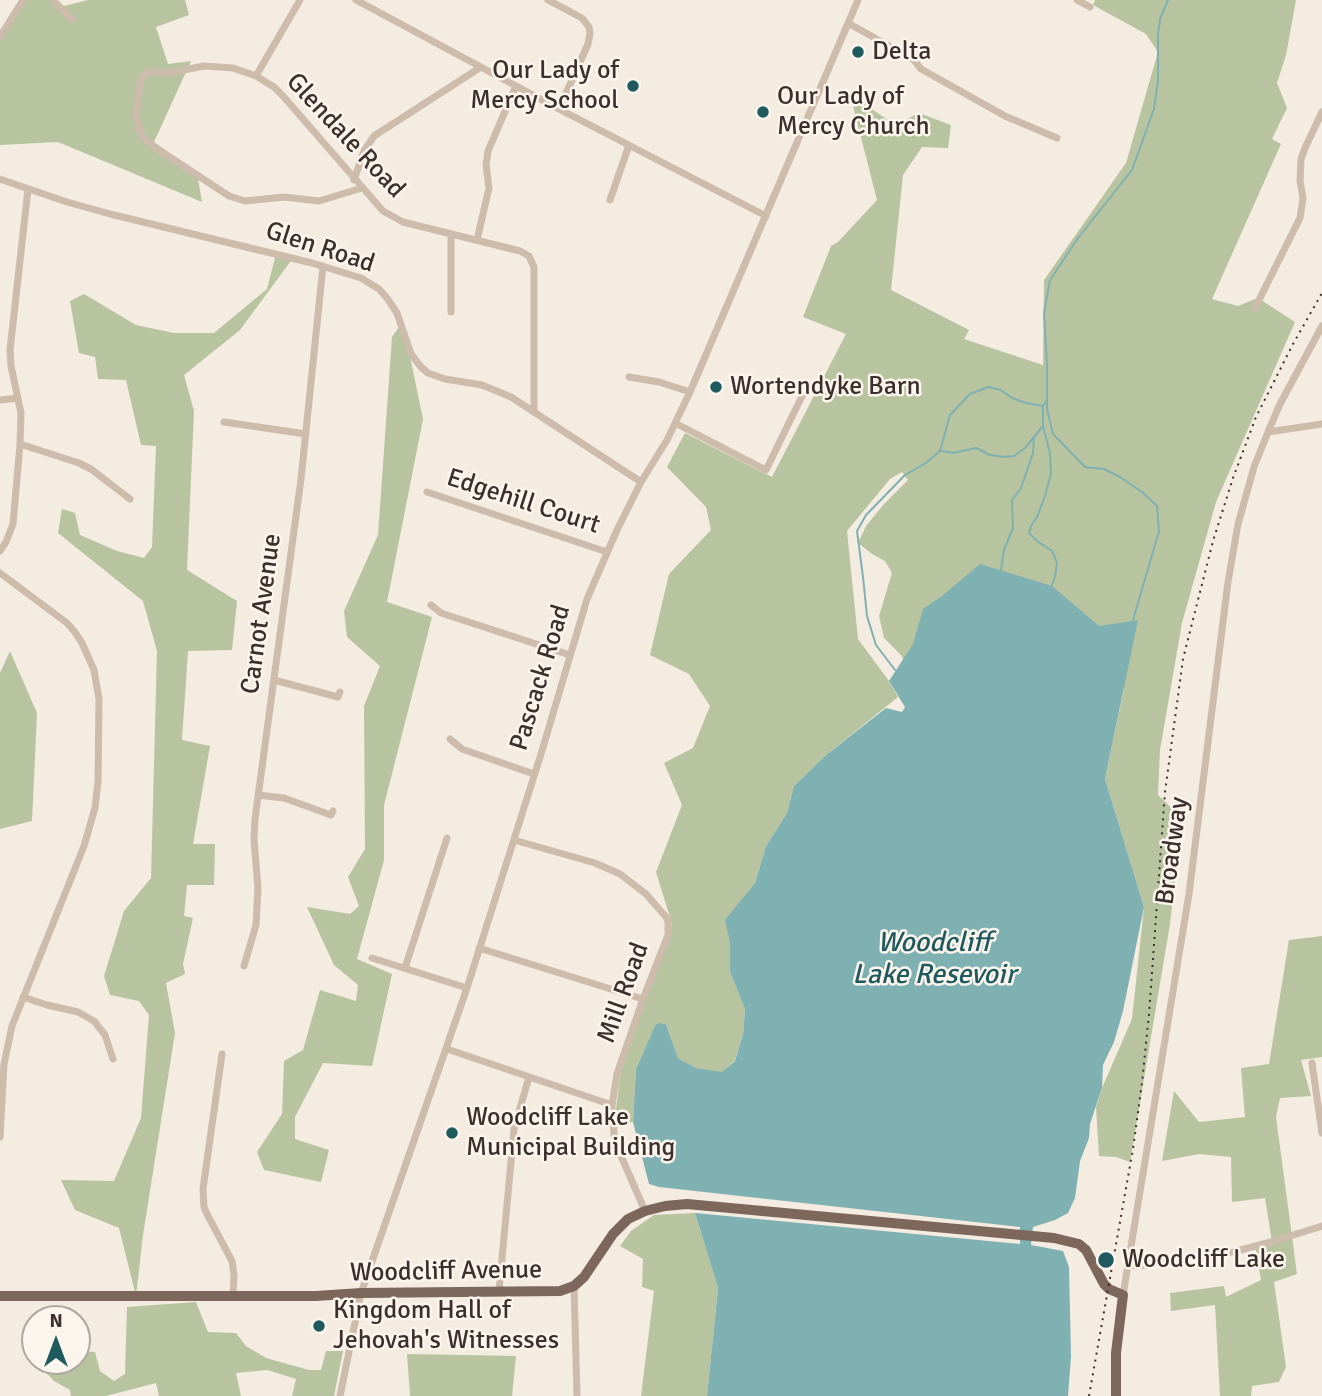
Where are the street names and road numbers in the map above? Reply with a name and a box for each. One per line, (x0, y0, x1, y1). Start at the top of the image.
street label: Glendale Road (279, 67, 411, 205)
street label: Glen Road (262, 216, 378, 280)
street label: Edgehill Court (442, 463, 604, 541)
street label: Carnot Avenue (235, 532, 289, 696)
street label: Pascack Road (504, 601, 578, 755)
street label: Broadway (1150, 795, 1196, 907)
street label: Mill Road (591, 939, 657, 1047)
street label: Woodcliff Avenue (350, 1255, 542, 1289)

